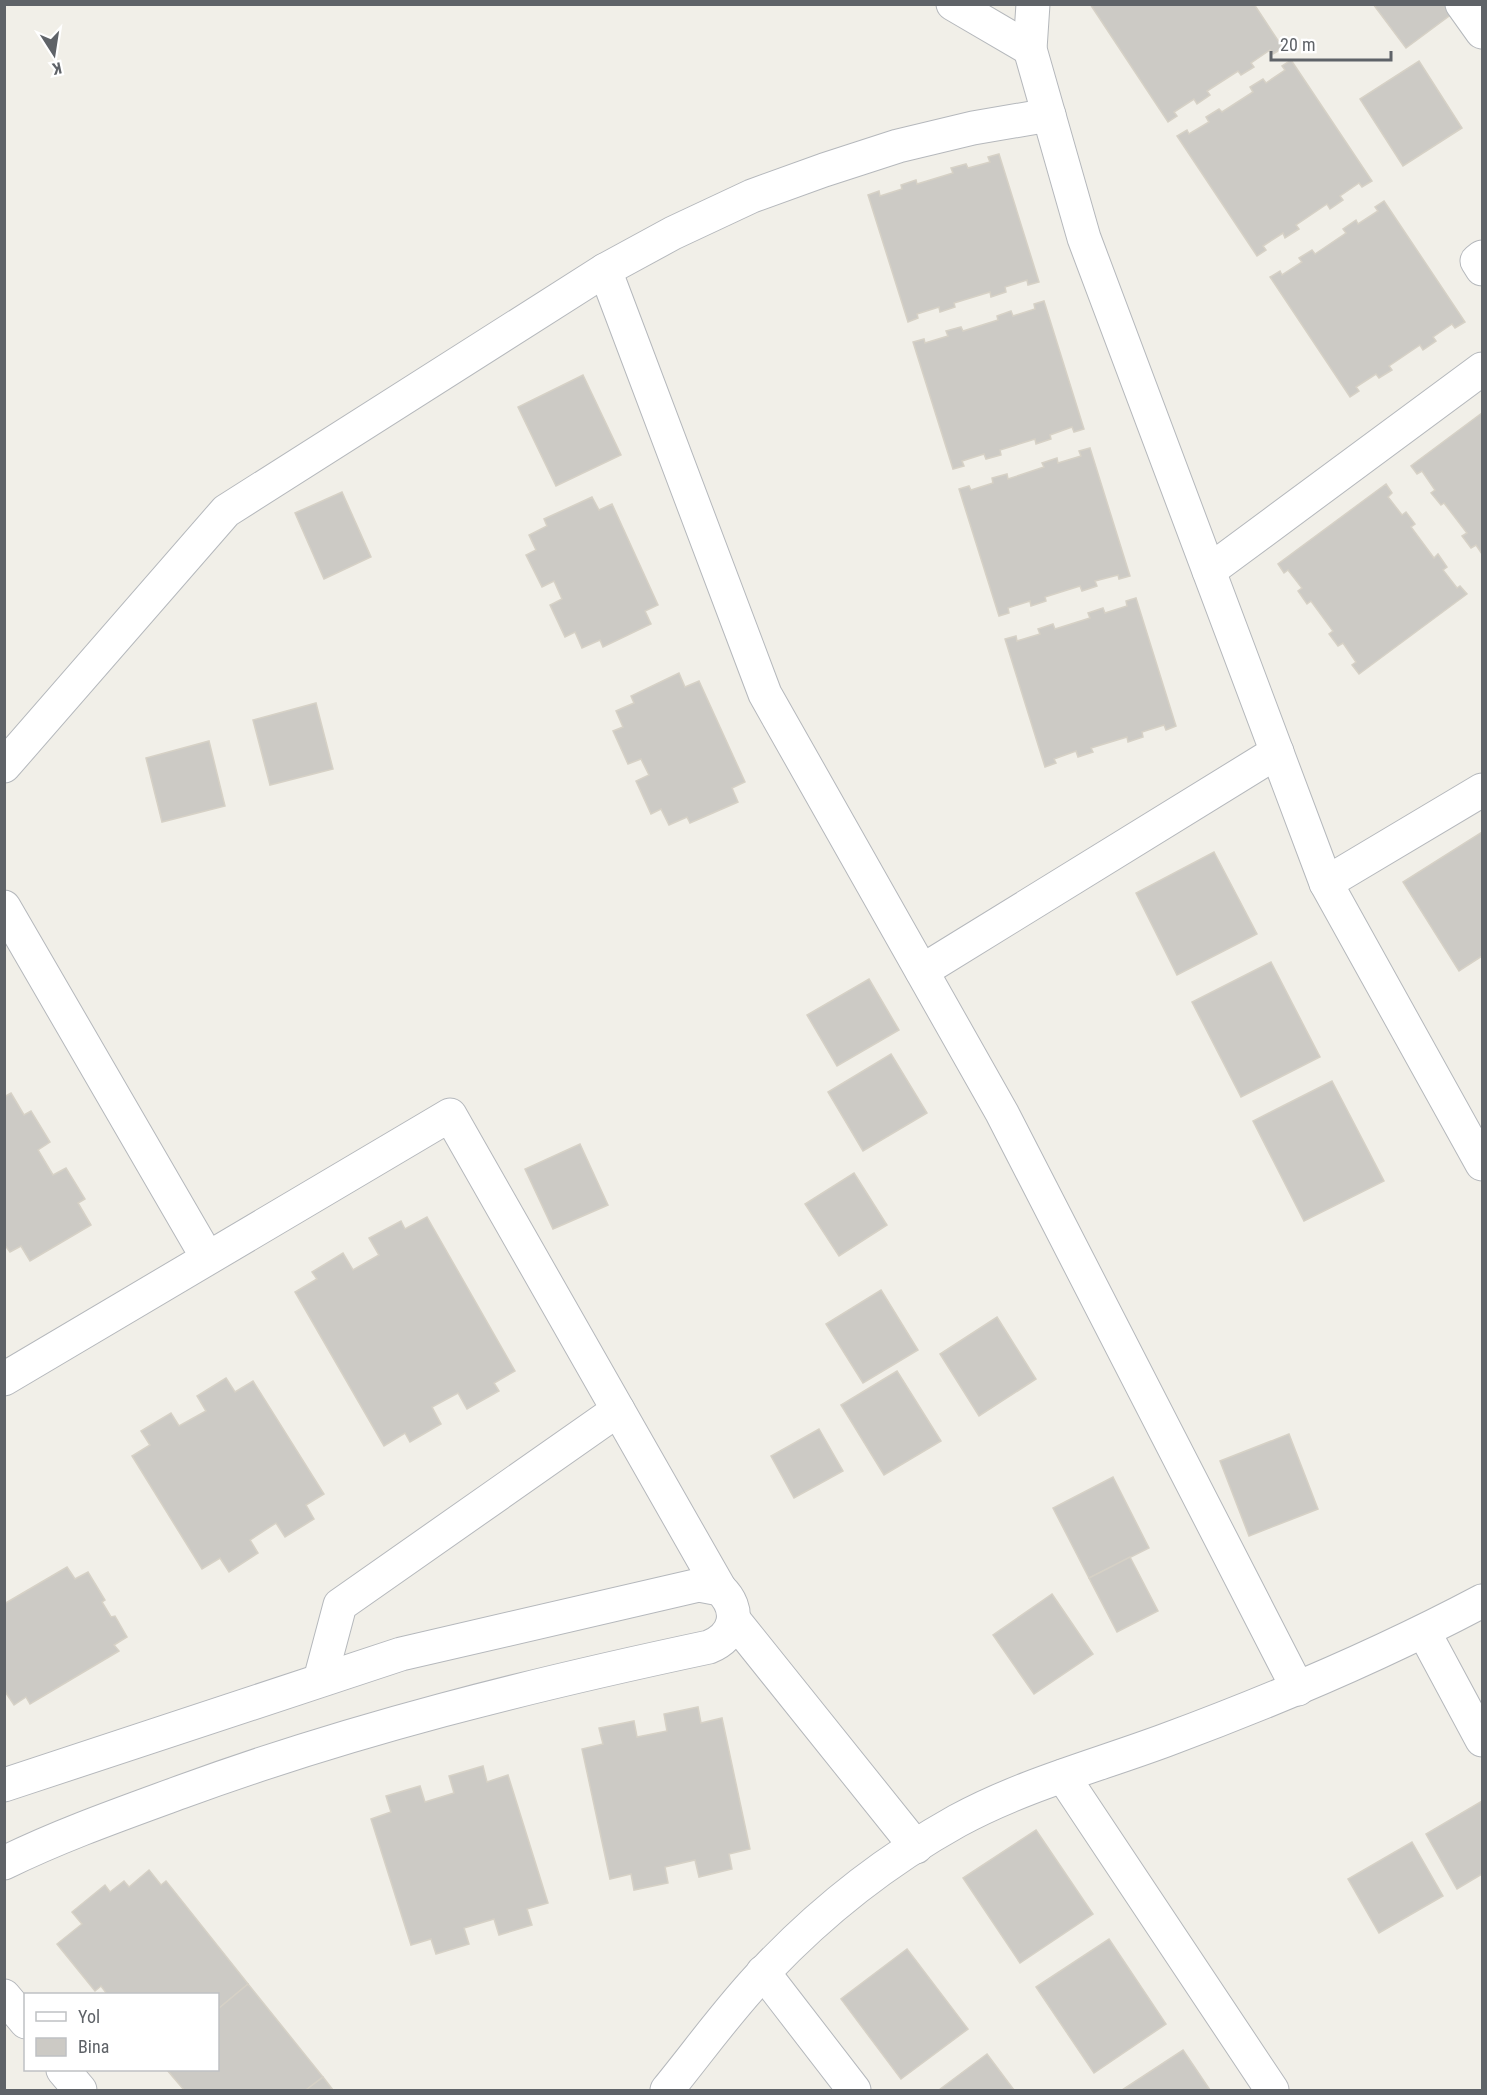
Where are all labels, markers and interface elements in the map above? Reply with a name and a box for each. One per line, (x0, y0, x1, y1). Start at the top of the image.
north arrow (24, 24, 84, 84)
scale bar (1271, 24, 1391, 62)
text: 20 m (1280, 34, 1315, 55)
text: K (51, 58, 63, 78)
legend (24, 1993, 219, 2071)
text: Yol (78, 2006, 100, 2027)
text: Bina (78, 2036, 109, 2057)

